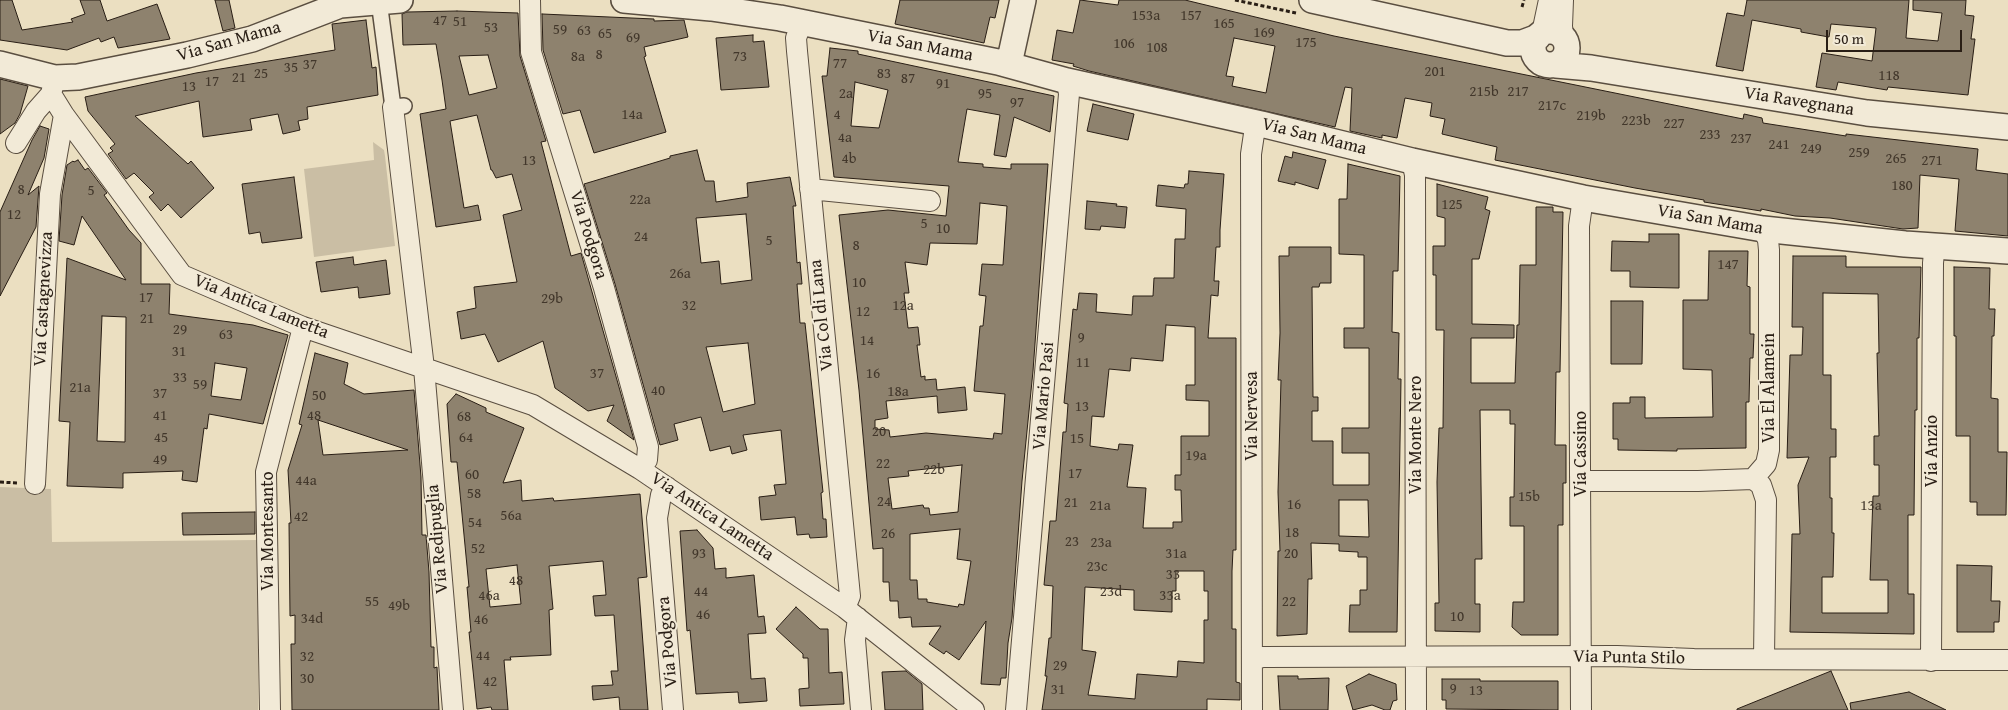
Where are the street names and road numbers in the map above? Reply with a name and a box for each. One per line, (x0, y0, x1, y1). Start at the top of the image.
street label: Via San Mama (175, 17, 283, 67)
street label: Via San Mama (865, 25, 975, 67)
street label: Via Ravegnana (1742, 83, 1856, 121)
street label: Via San Mama (1259, 114, 1369, 160)
street label: Via Podgora (564, 188, 612, 282)
street label: Via San Mama (1655, 200, 1765, 240)
street label: Via Castagnevizza (30, 231, 58, 367)
street label: Via Col di Lana (805, 258, 839, 372)
street label: Via Antica Lametta (190, 270, 332, 344)
street label: Via El Alamein (1758, 333, 1780, 443)
street label: Via Mario Pasi (1029, 341, 1059, 451)
street label: Via Nervesa (1241, 371, 1263, 461)
street label: Via Monte Nero (1405, 376, 1427, 494)
street label: Via Cassino (1570, 411, 1592, 497)
street label: Via Anzio (1921, 415, 1943, 487)
street label: Via Antica Lametta (646, 468, 778, 566)
street label: Via Montesanto (257, 471, 279, 591)
street label: Via Redipuglia (422, 483, 454, 595)
street label: Via Podgora (653, 595, 683, 689)
street label: Via Punta Stilo (1573, 646, 1685, 670)

